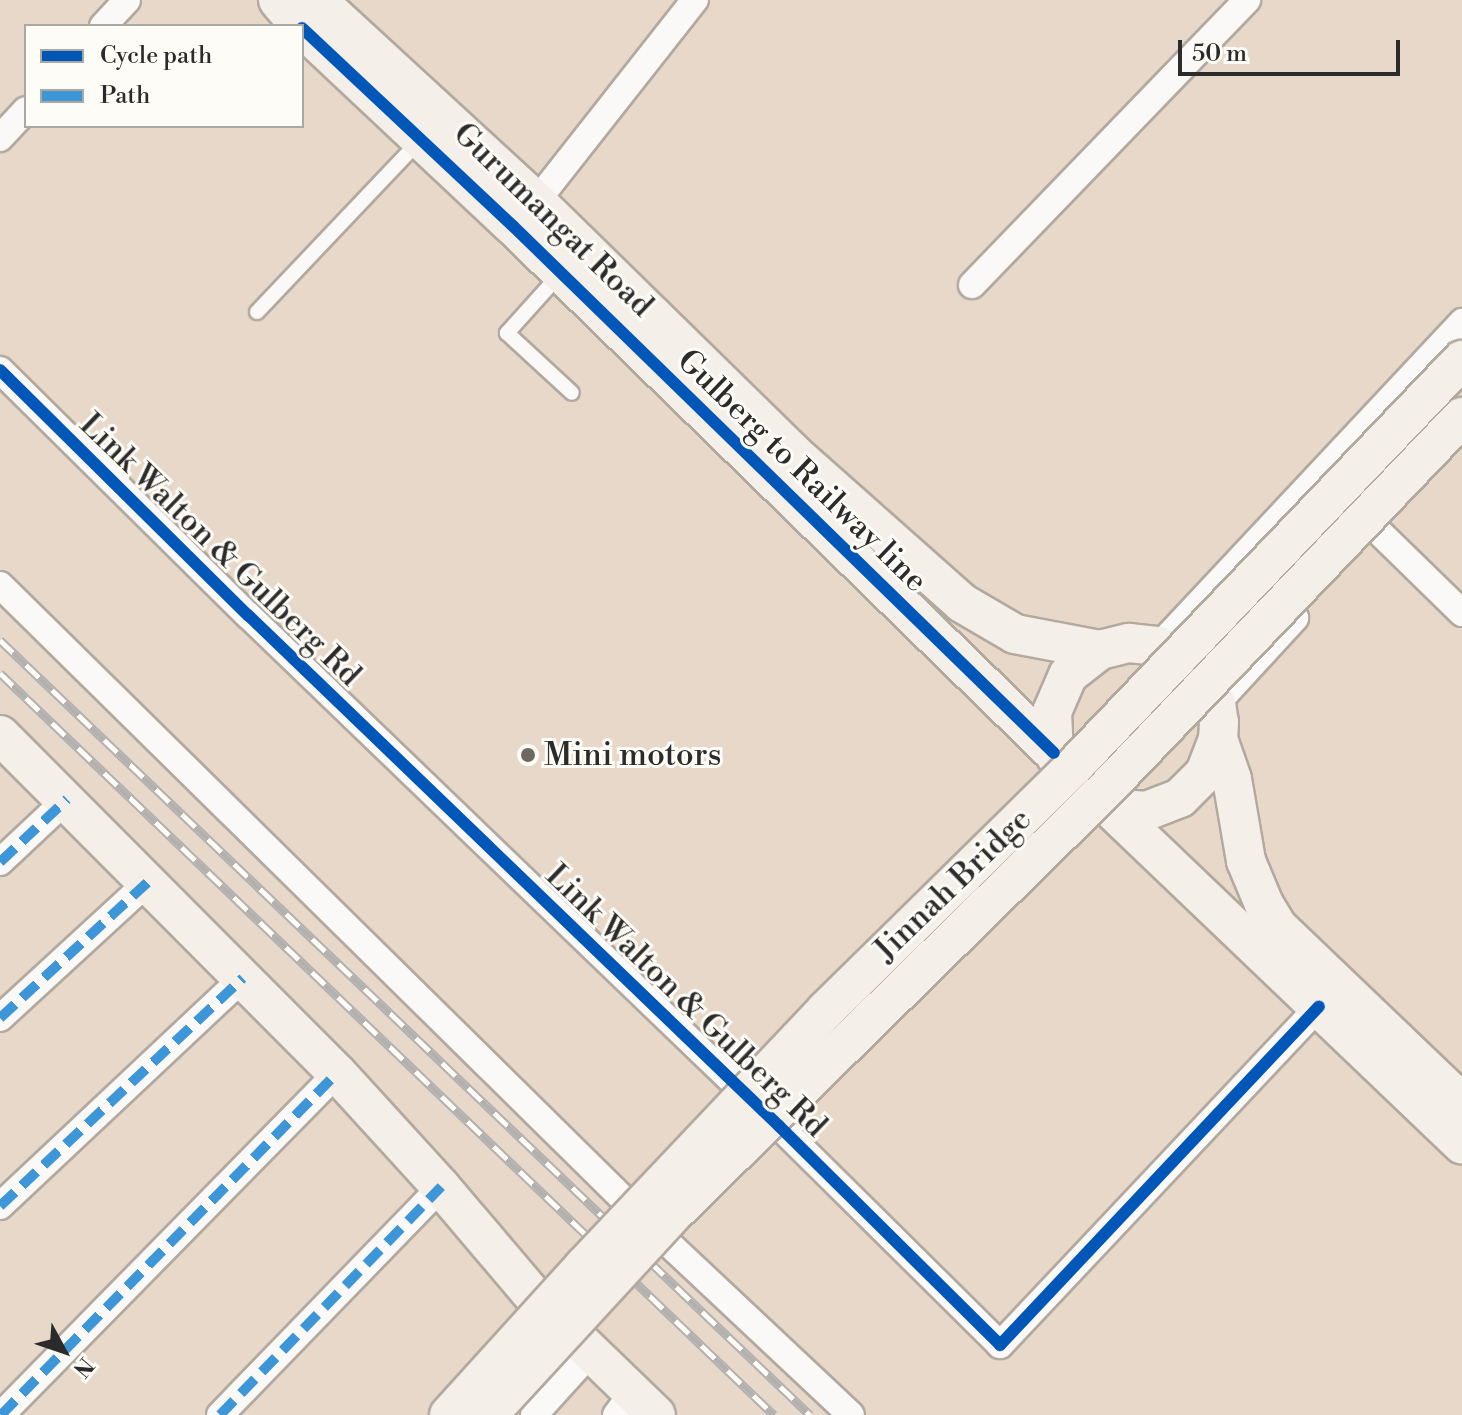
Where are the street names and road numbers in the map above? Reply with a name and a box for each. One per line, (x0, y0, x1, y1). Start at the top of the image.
street label: Gurumangat Road (445, 115, 661, 325)
street label: Gulberg to Railway line (669, 342, 935, 600)
street label: Link Walton & Gulberg Rd (71, 406, 369, 694)
street label: Jinnah Bridge (867, 801, 1039, 969)
street label: Link Walton & Gulberg Rd (537, 857, 835, 1145)

